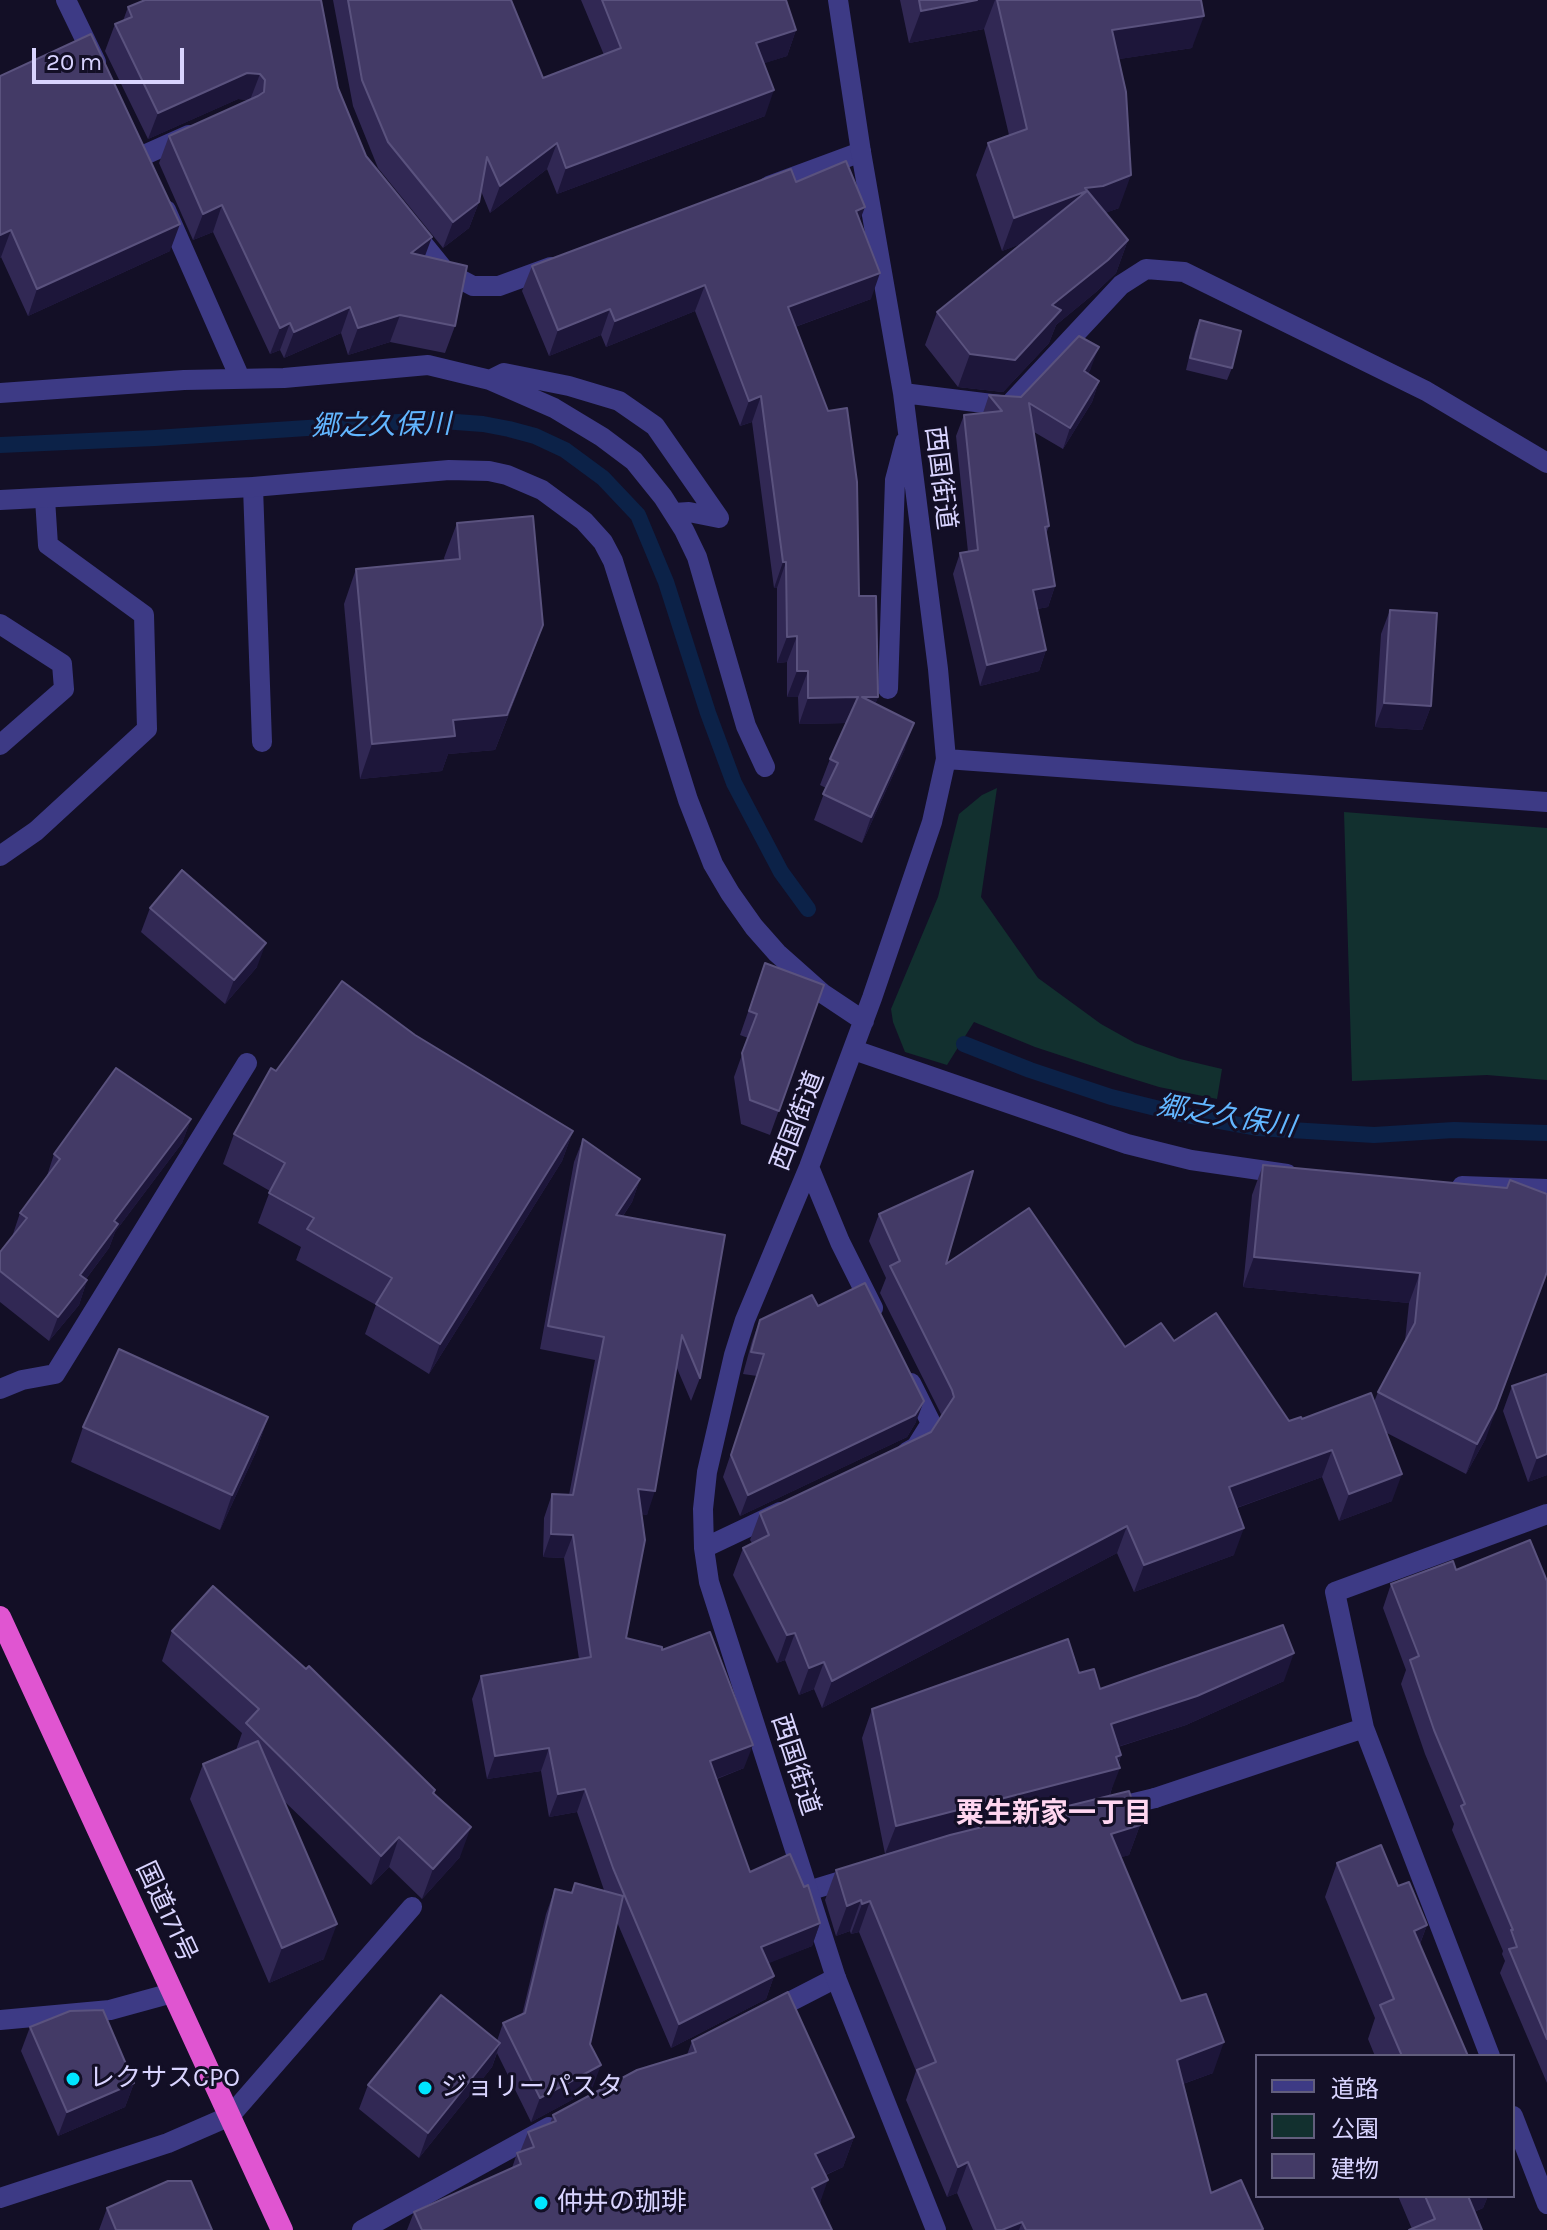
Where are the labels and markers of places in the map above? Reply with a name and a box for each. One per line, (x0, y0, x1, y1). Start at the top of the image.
place label: レクサスCPO (89, 2063, 240, 2095)
marker: レクサスCPO (64, 2070, 82, 2088)
place label: ジョリーパスタ (441, 2072, 623, 2104)
marker: ジョリーパスタ (416, 2079, 434, 2097)
place label: 仲井の珈琲 (557, 2187, 687, 2219)
marker: 仲井の珈琲 (532, 2194, 550, 2212)

